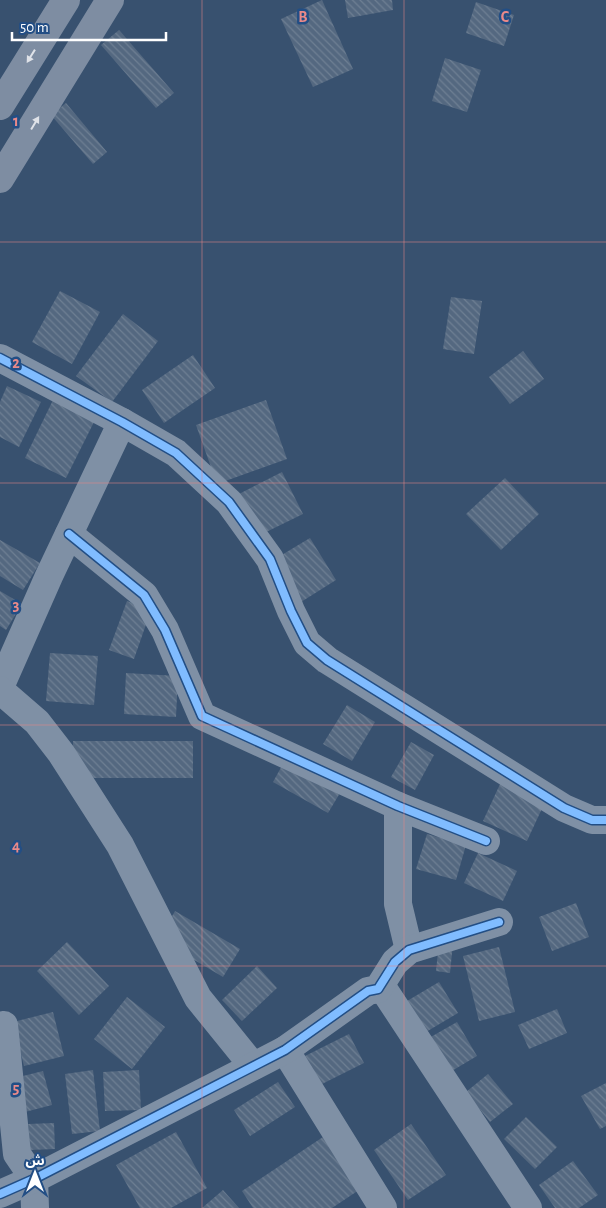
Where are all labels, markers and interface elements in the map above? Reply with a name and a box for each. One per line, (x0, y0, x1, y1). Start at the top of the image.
text: B (298, 9, 308, 25)
text: C (501, 9, 510, 25)
scale bar (12, 10, 166, 42)
text: 50 m (20, 20, 49, 35)
one-way arrow (26, 50, 36, 63)
text: 1 (13, 113, 19, 129)
one-way arrow (30, 116, 39, 129)
text: 2 (12, 355, 20, 371)
text: 3 (13, 597, 20, 613)
text: 4 (12, 838, 20, 854)
text: 5 (13, 1080, 20, 1096)
north arrow (10, 1148, 60, 1198)
text: ش (25, 1154, 45, 1168)

